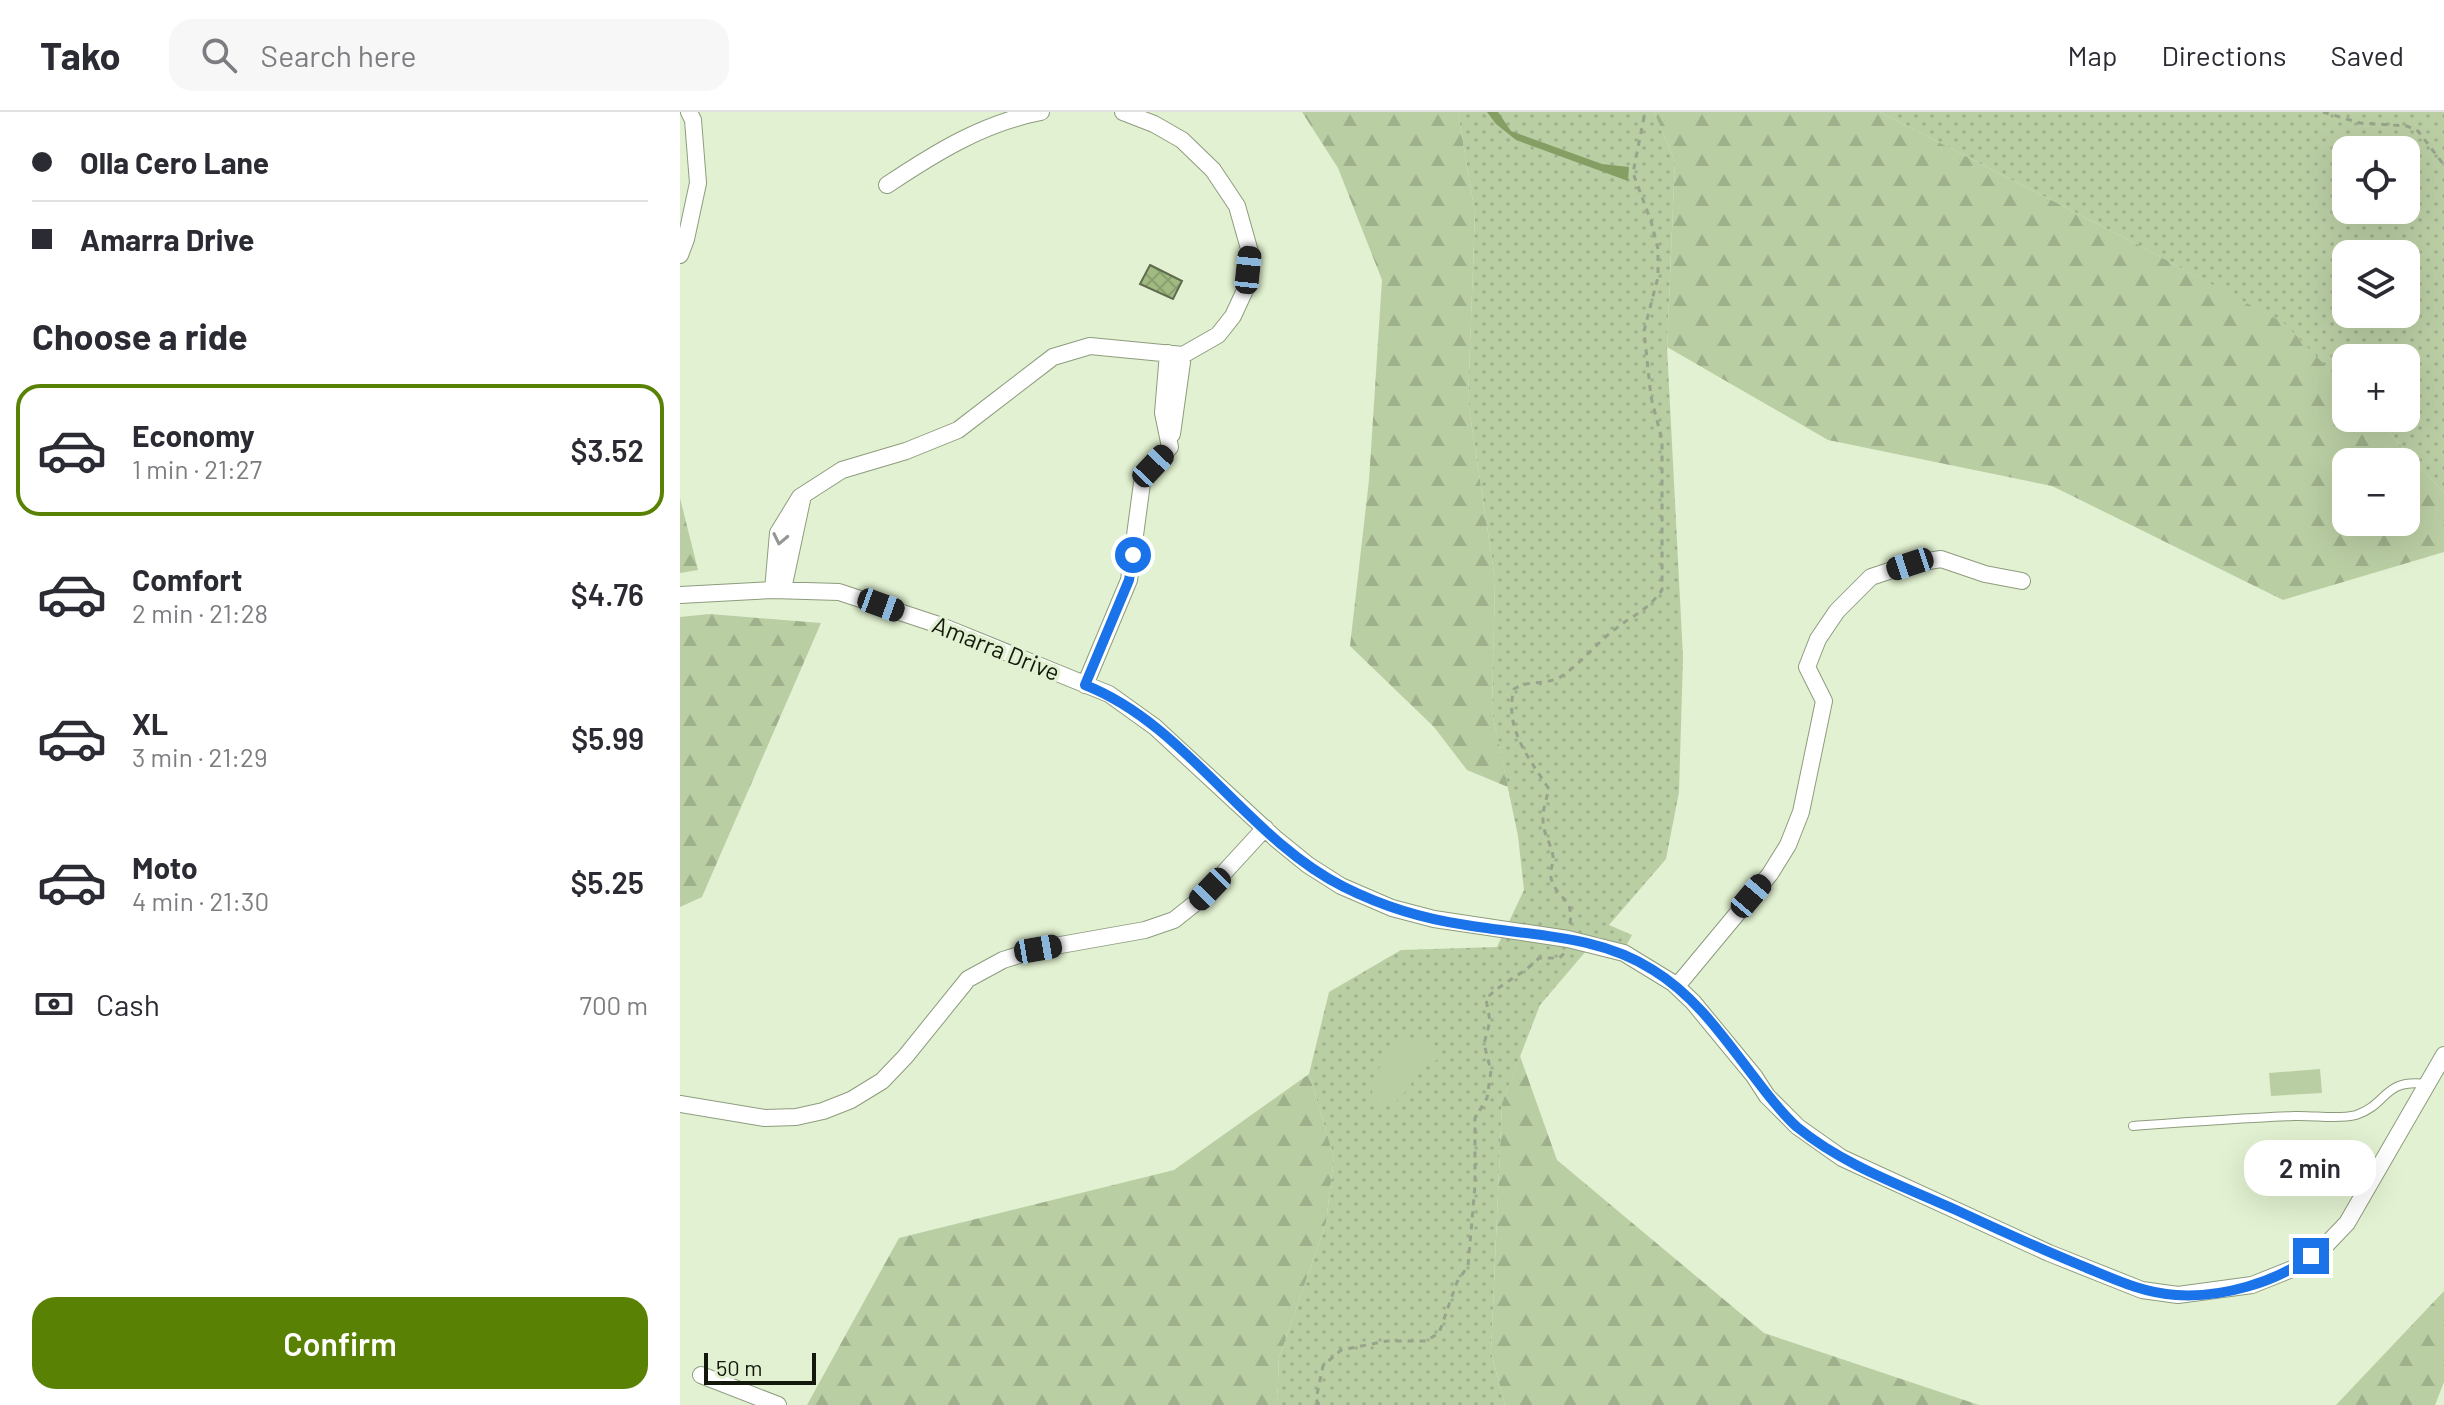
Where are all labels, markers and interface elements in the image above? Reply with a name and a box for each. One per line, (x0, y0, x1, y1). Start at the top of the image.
search box (169, 19, 729, 91)
text: Tako (40, 32, 121, 78)
icon: search (197, 33, 241, 77)
text: Search here (261, 37, 417, 73)
text: Map (2068, 38, 2117, 72)
text: Directions (2161, 38, 2287, 72)
text: Saved (2331, 38, 2404, 72)
map controls (2332, 136, 2420, 536)
button: locate (2332, 136, 2420, 224)
text: Olla Cero Lane (80, 144, 269, 180)
text: Amarra Drive (80, 221, 254, 257)
button: layers (2332, 240, 2420, 328)
car (1234, 245, 1262, 295)
text: Choose a ride (32, 314, 248, 357)
button: + (2332, 344, 2420, 432)
icon: car (36, 414, 108, 486)
text: Economy (132, 417, 255, 453)
text: $3.52 (570, 432, 644, 468)
car (1128, 440, 1178, 492)
button: − (2332, 448, 2420, 536)
text: 1 min · 21:27 (132, 453, 262, 484)
one-way arrow (772, 532, 789, 545)
route start (1115, 537, 1151, 573)
car (1883, 545, 1937, 583)
icon: car (36, 558, 108, 630)
text: Comfort (132, 561, 242, 597)
text: $4.76 (571, 576, 644, 612)
car (854, 586, 908, 624)
text: 2 min · 21:28 (132, 597, 268, 628)
street label: Amarra Drive (929, 609, 1064, 686)
icon: car (36, 702, 108, 774)
text: XL (132, 705, 168, 741)
text: $5.99 (571, 720, 644, 756)
text: 3 min · 21:29 (132, 741, 268, 772)
icon: car (36, 846, 108, 918)
text: Moto (132, 849, 198, 885)
car (1185, 863, 1235, 915)
text: $5.25 (570, 864, 644, 900)
car (1726, 870, 1776, 922)
text: 4 min · 21:30 (132, 885, 269, 916)
car (1012, 933, 1064, 965)
icon: cash (32, 982, 76, 1026)
text: Cash (96, 986, 160, 1022)
text: 700 m (580, 989, 648, 1020)
callout: 2 min (2245, 1140, 2377, 1196)
text: 2 min (2279, 1152, 2341, 1183)
route end (2293, 1238, 2329, 1274)
button: Confirm (32, 1297, 648, 1389)
scale bar (704, 1349, 816, 1385)
text: 50 m (716, 1354, 762, 1380)

